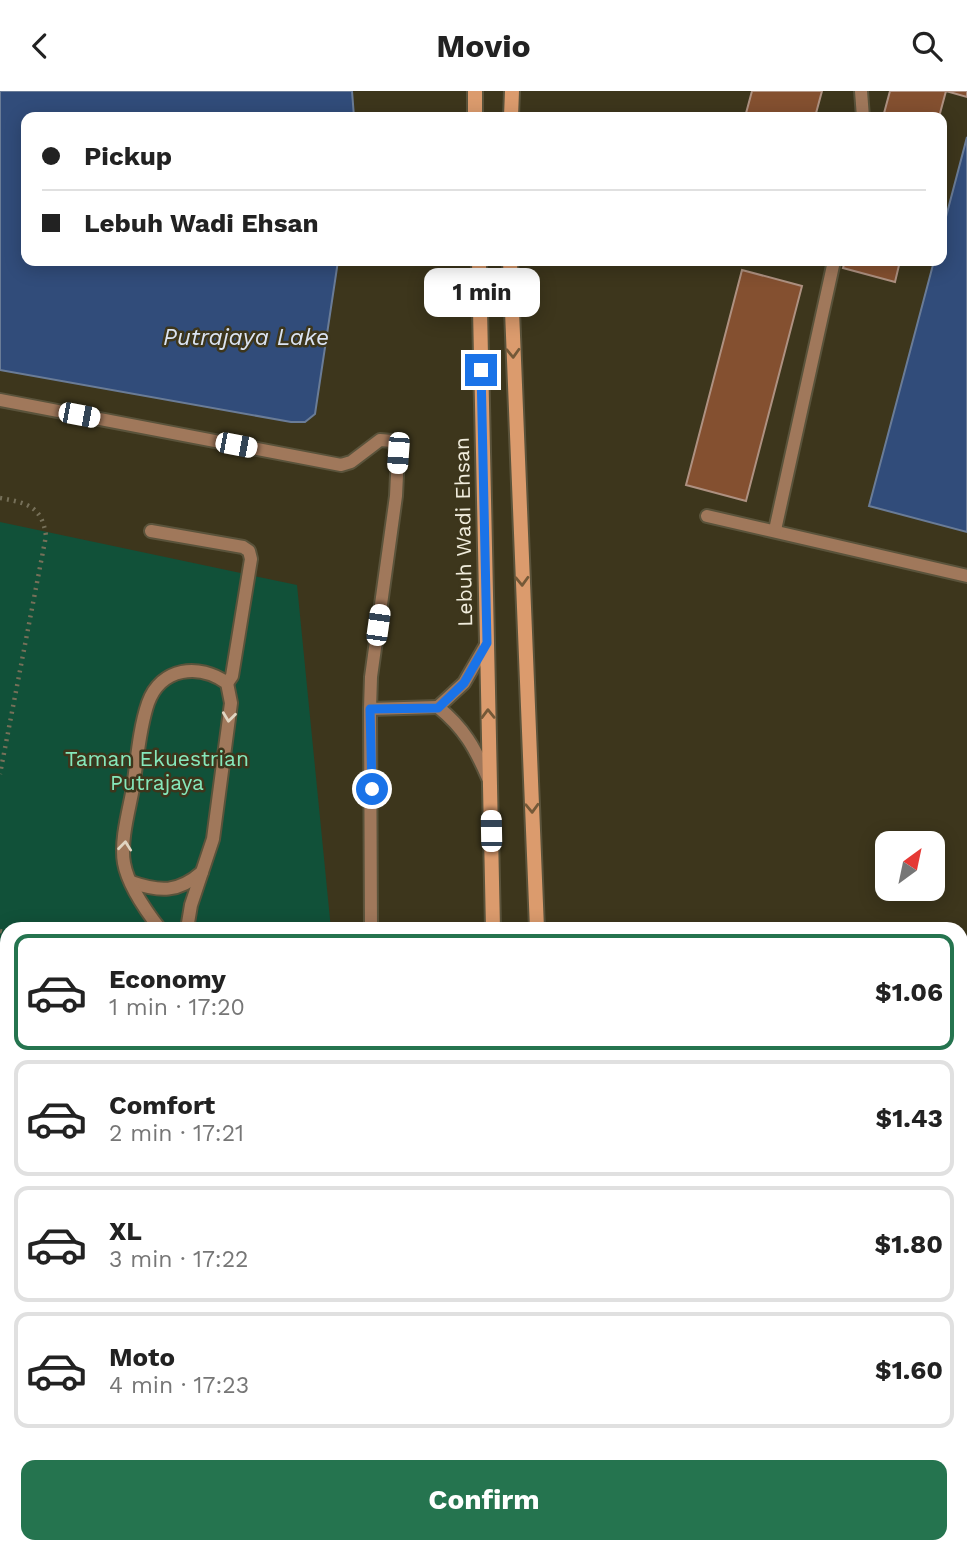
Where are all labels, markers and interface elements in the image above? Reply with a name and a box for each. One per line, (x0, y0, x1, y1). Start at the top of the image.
icon: back (21, 27, 59, 65)
text: Movio (436, 27, 531, 65)
icon: search (908, 27, 946, 65)
text: Pickup (84, 141, 172, 171)
text: Lebuh Wadi Ehsan (84, 208, 319, 238)
callout: 1 min (423, 268, 539, 317)
text: 1 min (452, 279, 512, 306)
water label: Putrajaya Lake (163, 324, 329, 351)
one-way arrow (505, 348, 520, 359)
route end (465, 354, 497, 386)
car (57, 401, 102, 429)
car (214, 431, 259, 459)
car (387, 431, 410, 475)
street label: Lebuh Wadi Ehsan (449, 437, 477, 627)
one-way arrow (515, 576, 530, 587)
car (365, 603, 392, 647)
one-way arrow (480, 708, 496, 719)
one-way arrow (221, 711, 236, 723)
park label: Taman Ekuestrian Putrajaya (65, 746, 249, 795)
route start (356, 773, 388, 805)
one-way arrow (524, 803, 539, 814)
car (481, 810, 502, 852)
north arrow (875, 831, 945, 901)
map controls (875, 831, 945, 901)
one-way arrow (117, 840, 132, 851)
icon: car (25, 961, 88, 1024)
text: Economy (109, 964, 226, 994)
text: $1.06 (875, 977, 943, 1007)
text: 1 min · 17:20 (109, 994, 245, 1021)
icon: car (25, 1087, 88, 1150)
text: Comfort (109, 1090, 215, 1120)
text: $1.43 (875, 1103, 943, 1133)
text: 2 min · 17:21 (109, 1120, 244, 1147)
icon: car (25, 1213, 88, 1276)
text: XL (109, 1216, 142, 1246)
text: $1.80 (875, 1229, 943, 1259)
text: 3 min · 17:22 (109, 1246, 248, 1273)
icon: car (25, 1339, 88, 1402)
text: Moto (109, 1342, 175, 1372)
text: $1.60 (875, 1355, 943, 1385)
text: 4 min · 17:23 (109, 1372, 249, 1399)
button: Confirm (21, 1460, 947, 1540)

